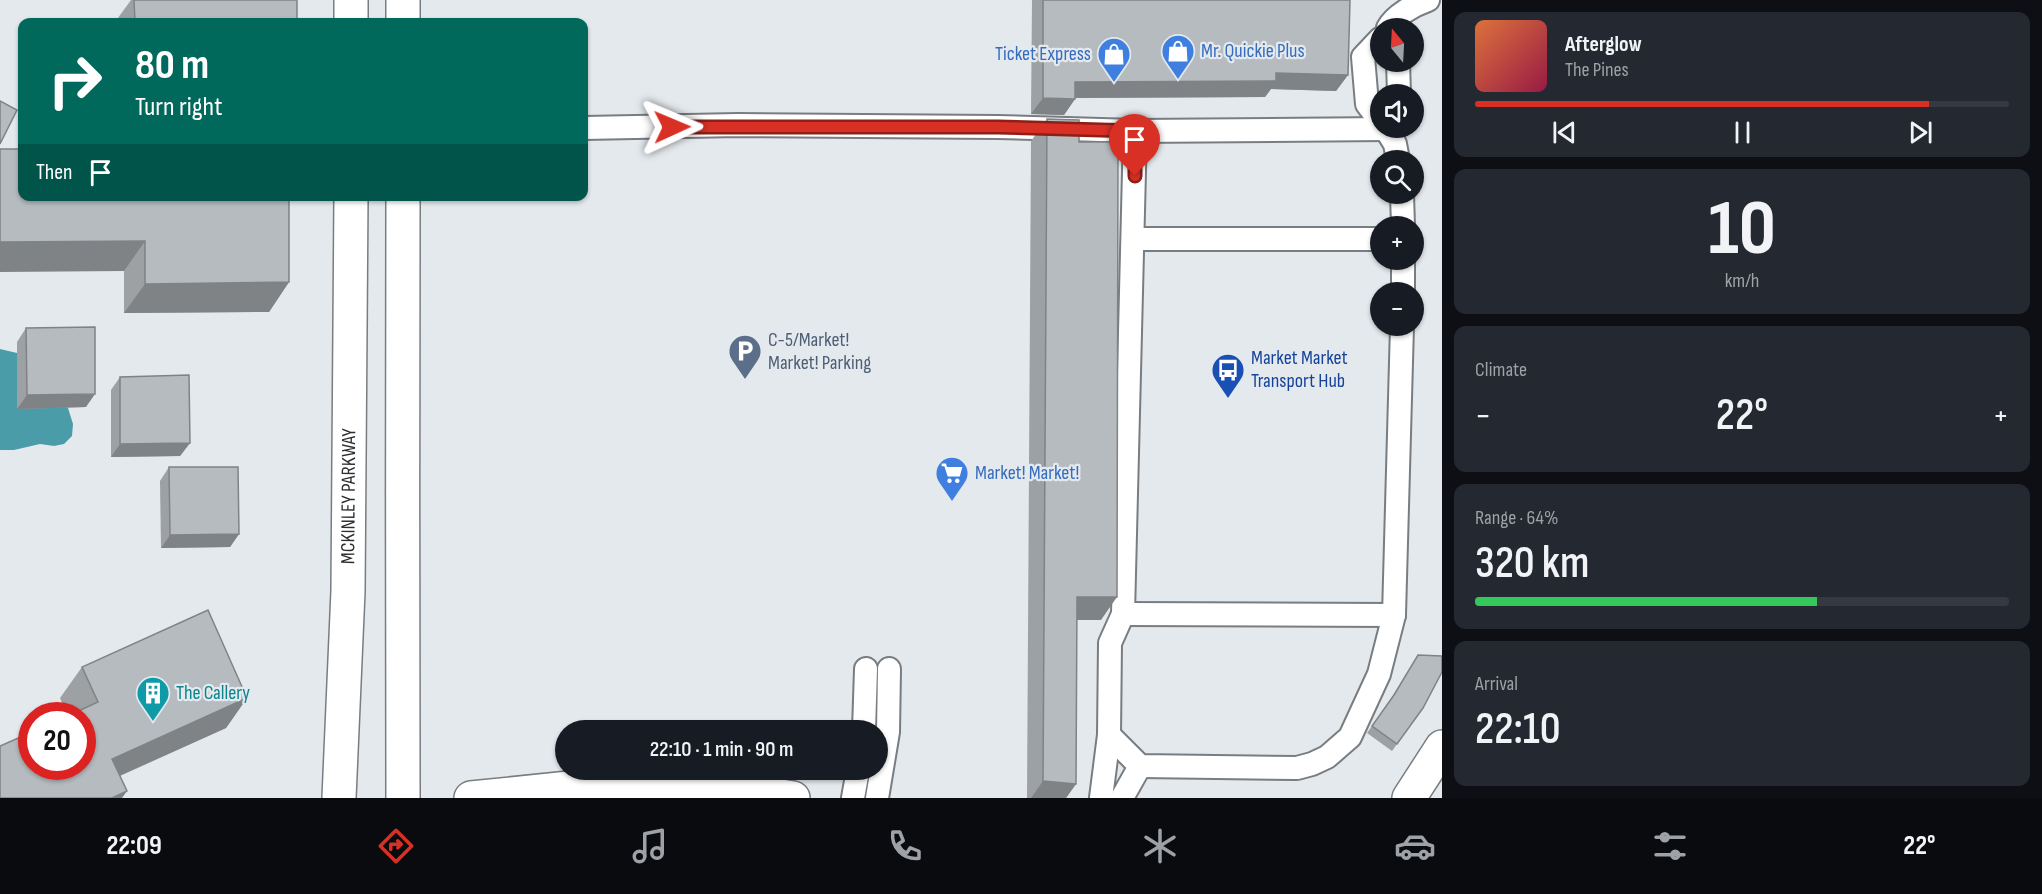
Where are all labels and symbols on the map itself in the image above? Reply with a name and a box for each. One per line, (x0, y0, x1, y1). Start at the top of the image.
north arrow (1370, 18, 1424, 72)
shop icon: Mr. Quickie Plus (1160, 33, 1196, 80)
shop icon: Ticket Express (1096, 36, 1132, 83)
place label: Mr. Quickie Plus (1201, 39, 1305, 63)
place label: Ticket Express (995, 42, 1091, 66)
position arrow (640, 95, 704, 159)
pin (1109, 114, 1160, 176)
place label: C-5/Market! Market! Parking (768, 328, 871, 375)
parking icon: C-5/Market! Market! Parking (727, 333, 763, 380)
place label: Market Market Transport Hub (1251, 346, 1348, 393)
bus stop icon: Market Market Transport Hub (1210, 352, 1246, 399)
street label: MCKINLEY PARKWAY (336, 428, 361, 564)
supermarket icon: Market! Market! (934, 455, 970, 502)
place label: Market! Market! (975, 461, 1079, 485)
building icon: The Callery (135, 675, 171, 722)
place label: The Callery (176, 681, 250, 705)
speed limit sign: 20 (18, 702, 96, 780)

